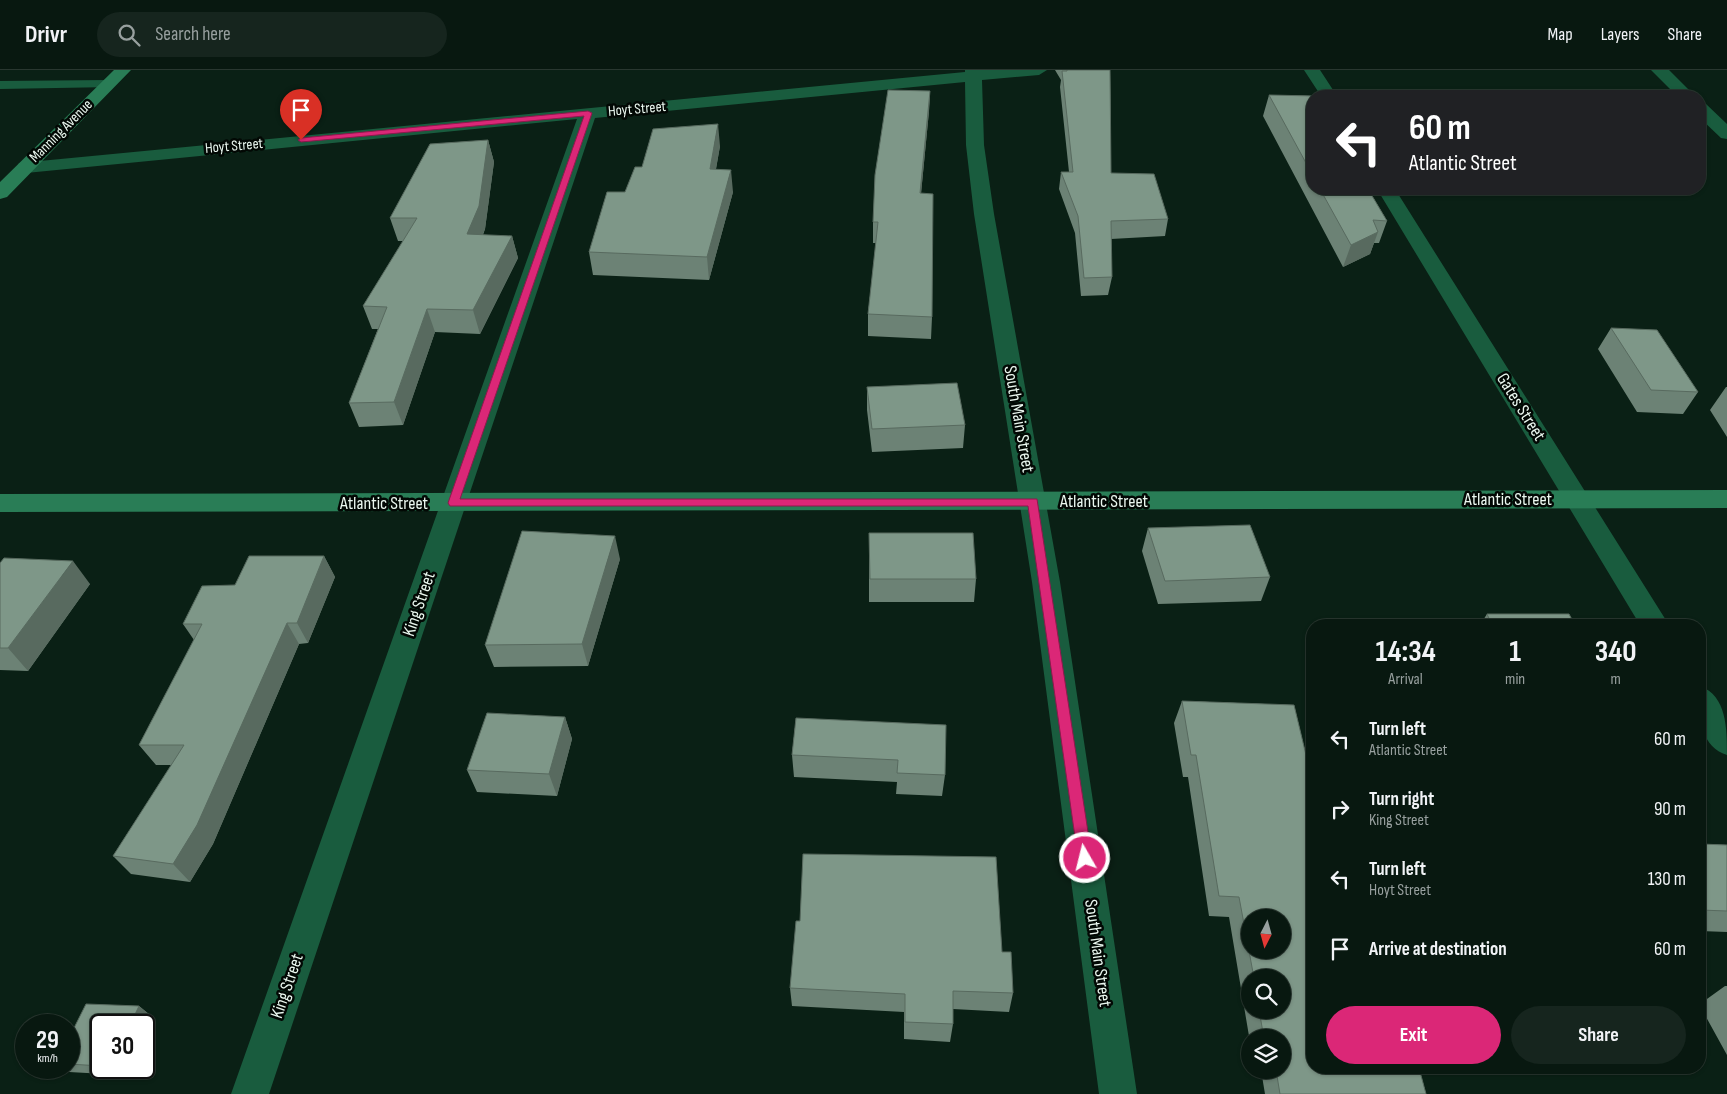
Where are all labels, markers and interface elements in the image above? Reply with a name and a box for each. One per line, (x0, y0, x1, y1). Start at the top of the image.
search box (97, 12, 447, 57)
text: Drivr (25, 20, 67, 49)
icon: search (115, 21, 143, 49)
text: Search here (155, 23, 231, 46)
text: Map (1548, 24, 1573, 45)
text: Layers (1601, 24, 1640, 45)
text: Share (1668, 24, 1702, 45)
pin (280, 89, 322, 140)
street label: Manning Avenue (25, 95, 97, 167)
icon: arrive (287, 96, 315, 124)
street label: Hoyt Street (607, 97, 667, 121)
text: 60 m (1409, 107, 1471, 150)
icon: left (1326, 110, 1391, 175)
street label: Hoyt Street (204, 134, 264, 158)
text: Atlantic Street (1409, 150, 1517, 177)
street label: South Main Street (999, 364, 1039, 475)
street label: Gates Street (1492, 369, 1550, 445)
street label: Atlantic Street (1463, 489, 1553, 510)
street label: Atlantic Street (1059, 491, 1149, 512)
street label: Atlantic Street (339, 493, 429, 514)
street label: King Street (398, 568, 440, 639)
text: 14:34 (1376, 634, 1436, 670)
text: 1 (1509, 634, 1521, 670)
text: 340 (1595, 634, 1636, 670)
text: Arrival (1388, 670, 1423, 689)
text: min (1505, 670, 1525, 689)
text: m (1610, 670, 1621, 689)
text: Turn left (1369, 718, 1426, 741)
icon: left (1326, 725, 1354, 753)
text: 60 m (1654, 728, 1686, 751)
text: Atlantic Street (1369, 741, 1447, 760)
text: Turn right (1369, 788, 1434, 811)
icon: right (1326, 795, 1354, 823)
text: 90 m (1654, 798, 1686, 821)
text: King Street (1369, 811, 1429, 830)
position arrow (1058, 831, 1110, 883)
text: Turn left (1369, 858, 1426, 881)
icon: left (1326, 865, 1354, 893)
text: 130 m (1648, 868, 1686, 891)
text: Hoyt Street (1369, 881, 1431, 900)
street label: South Main Street (1080, 898, 1116, 1009)
north arrow (1241, 909, 1291, 959)
map controls (1241, 909, 1291, 1079)
icon: arrive (1326, 935, 1354, 963)
text: Arrive at destination (1369, 938, 1507, 961)
text: 60 m (1654, 938, 1686, 961)
street label: King Street (266, 950, 308, 1021)
button: search (1241, 969, 1291, 1019)
button: Exit (1326, 1006, 1501, 1064)
button: Share (1511, 1006, 1686, 1064)
speed limit sign: 30 (90, 1014, 155, 1079)
text: 29 (36, 1025, 59, 1056)
button: layers (1241, 1029, 1291, 1079)
text: km/h (37, 1051, 58, 1066)

